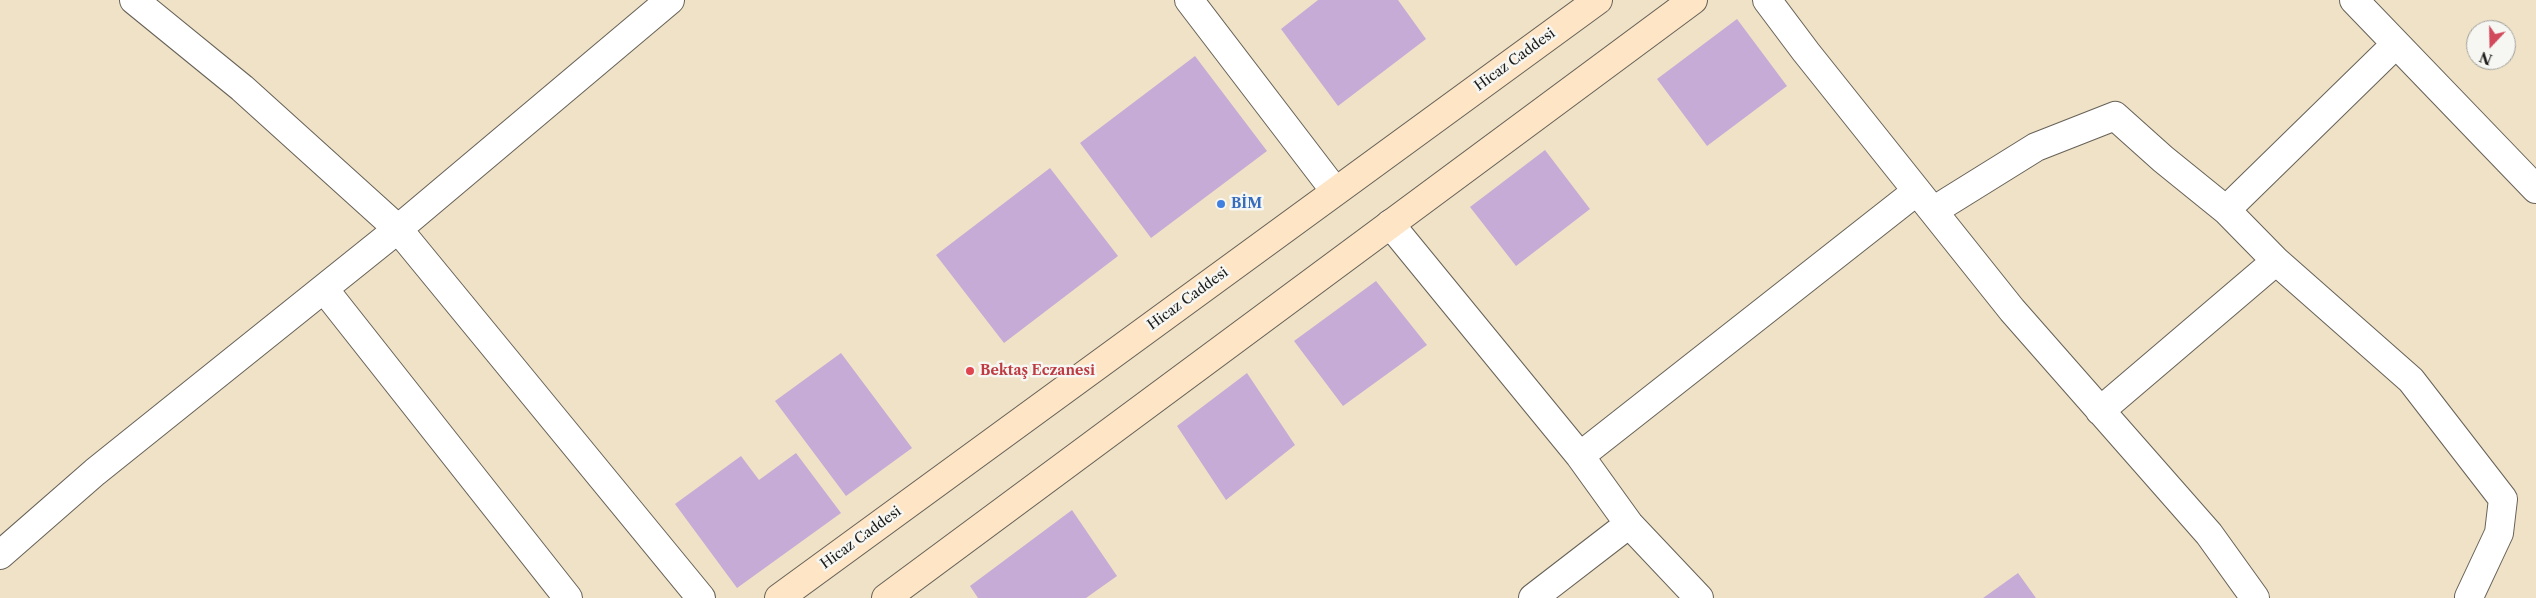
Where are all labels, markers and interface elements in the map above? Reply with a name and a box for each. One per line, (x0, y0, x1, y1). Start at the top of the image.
north arrow (2466, 20, 2516, 70)
street label: Hicaz Caddesi (1471, 25, 1559, 95)
text: N (2477, 47, 2495, 69)
place label: BİM (1231, 196, 1262, 212)
marker: BİM (1215, 198, 1227, 210)
street label: Hicaz Caddesi (1144, 264, 1232, 334)
place label: Bektaş Eczanesi (980, 363, 1095, 379)
marker: Bektaş Eczanesi (964, 365, 976, 377)
street label: Hicaz Caddesi (817, 503, 905, 573)

